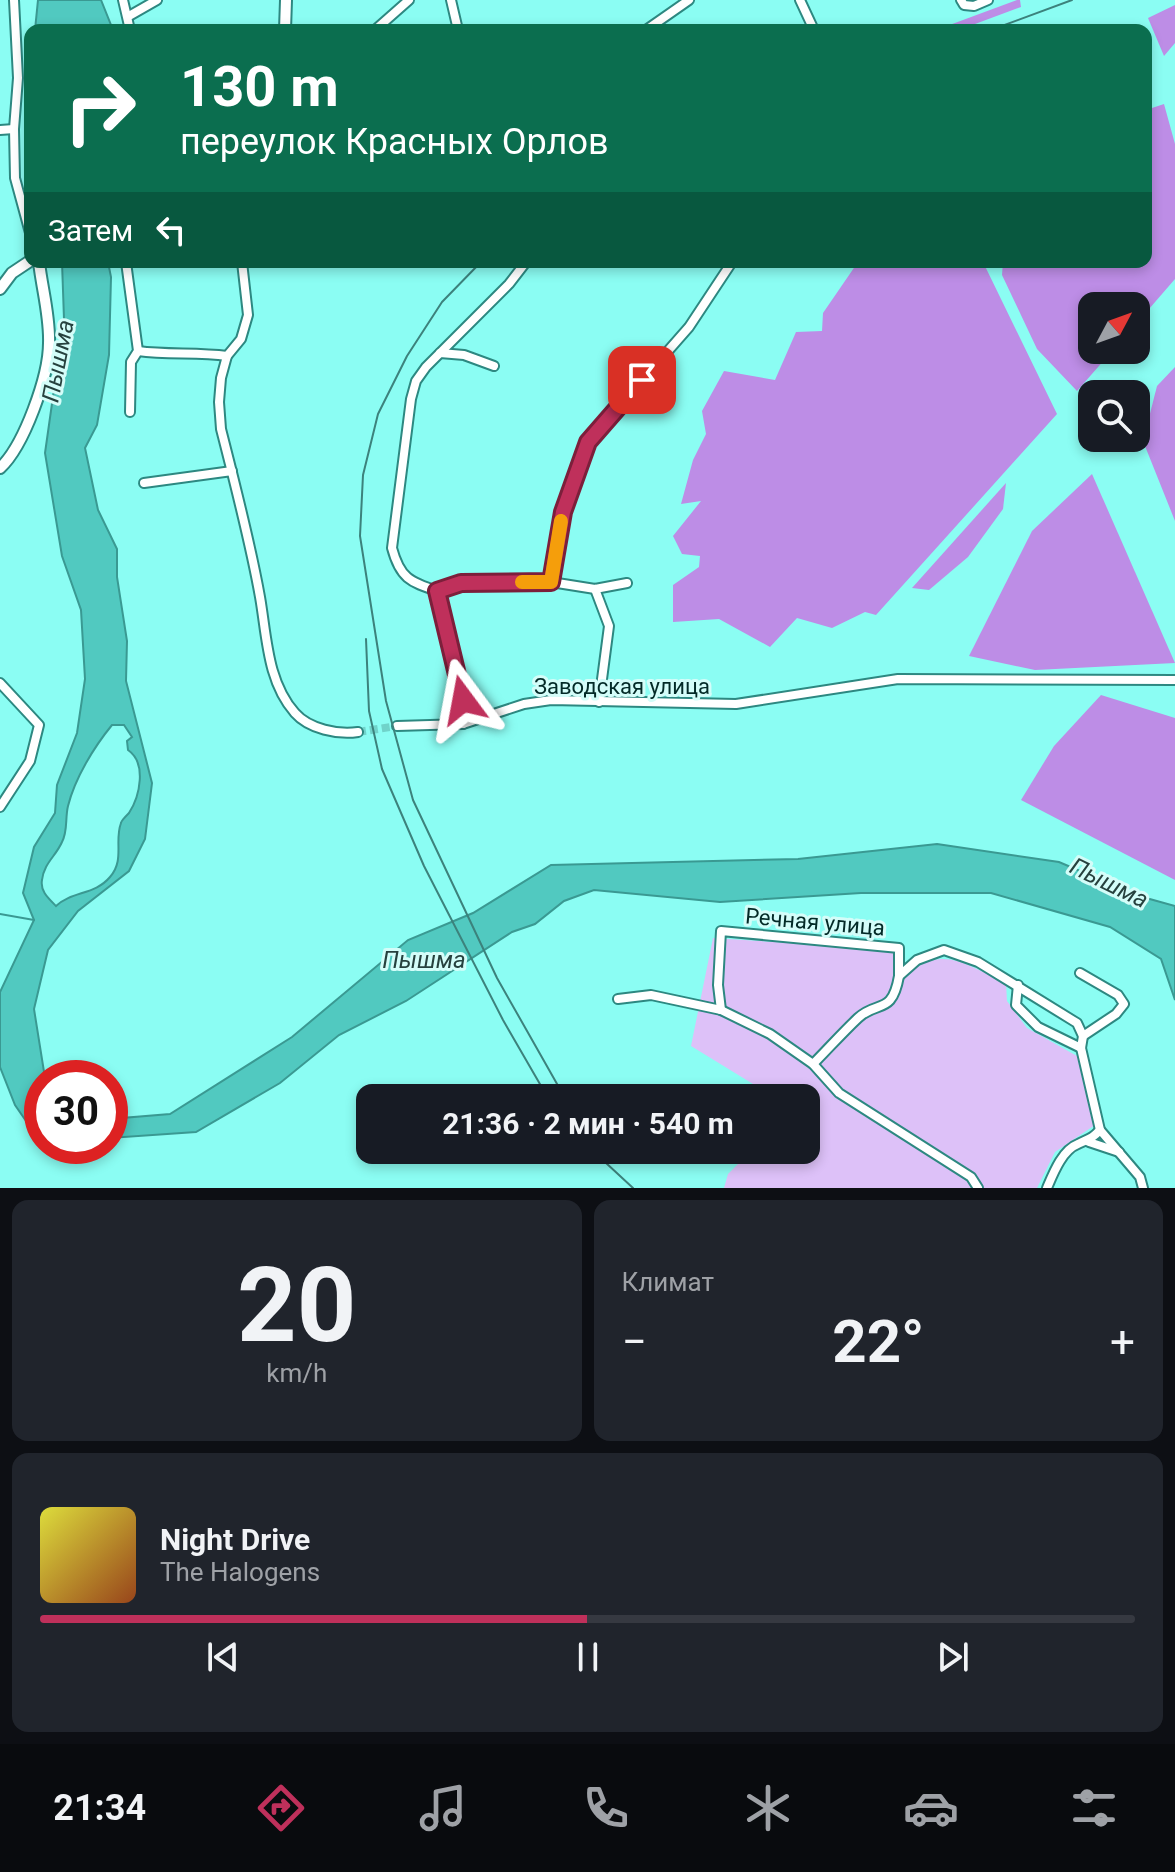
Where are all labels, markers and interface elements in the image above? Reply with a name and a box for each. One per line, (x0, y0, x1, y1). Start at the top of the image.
text: 130 m (180, 54, 339, 120)
icon: right (48, 56, 152, 160)
text: переулок Красных Орлов (180, 121, 609, 163)
icon: left (149, 208, 193, 252)
text: Затем (48, 213, 133, 248)
north arrow (1078, 292, 1150, 364)
map controls (1078, 292, 1150, 452)
water label: Пышма (36, 317, 80, 405)
pin (608, 346, 676, 414)
icon: arrive (620, 358, 664, 402)
button: search (1078, 380, 1150, 452)
position arrow (421, 658, 505, 742)
street label: Заводская улица (534, 674, 710, 699)
water label: Пышма (1065, 852, 1153, 914)
street label: Речная улица (744, 903, 886, 941)
water label: Пышма (382, 946, 466, 974)
speed limit sign: 30 (24, 1060, 128, 1164)
text: 21:36 · 2 мин · 540 m (442, 1106, 734, 1141)
text: 20 (237, 1245, 356, 1366)
text: Климат (622, 1267, 714, 1297)
text: 22° (832, 1306, 924, 1377)
text: − (622, 1316, 647, 1368)
text: + (1110, 1316, 1135, 1368)
text: km/h (266, 1358, 327, 1388)
text: Night Drive (160, 1522, 310, 1557)
text: The Halogens (160, 1557, 320, 1587)
icon: previous (201, 1635, 245, 1679)
icon: pause (566, 1635, 610, 1679)
icon: next (931, 1635, 975, 1679)
icon: directions (253, 1780, 309, 1836)
icon: music (415, 1780, 471, 1836)
icon: phone (578, 1780, 634, 1836)
icon: climate (740, 1780, 796, 1836)
icon: car (903, 1780, 959, 1836)
icon: filters (1066, 1780, 1122, 1836)
text: 21:34 (53, 1787, 146, 1829)

